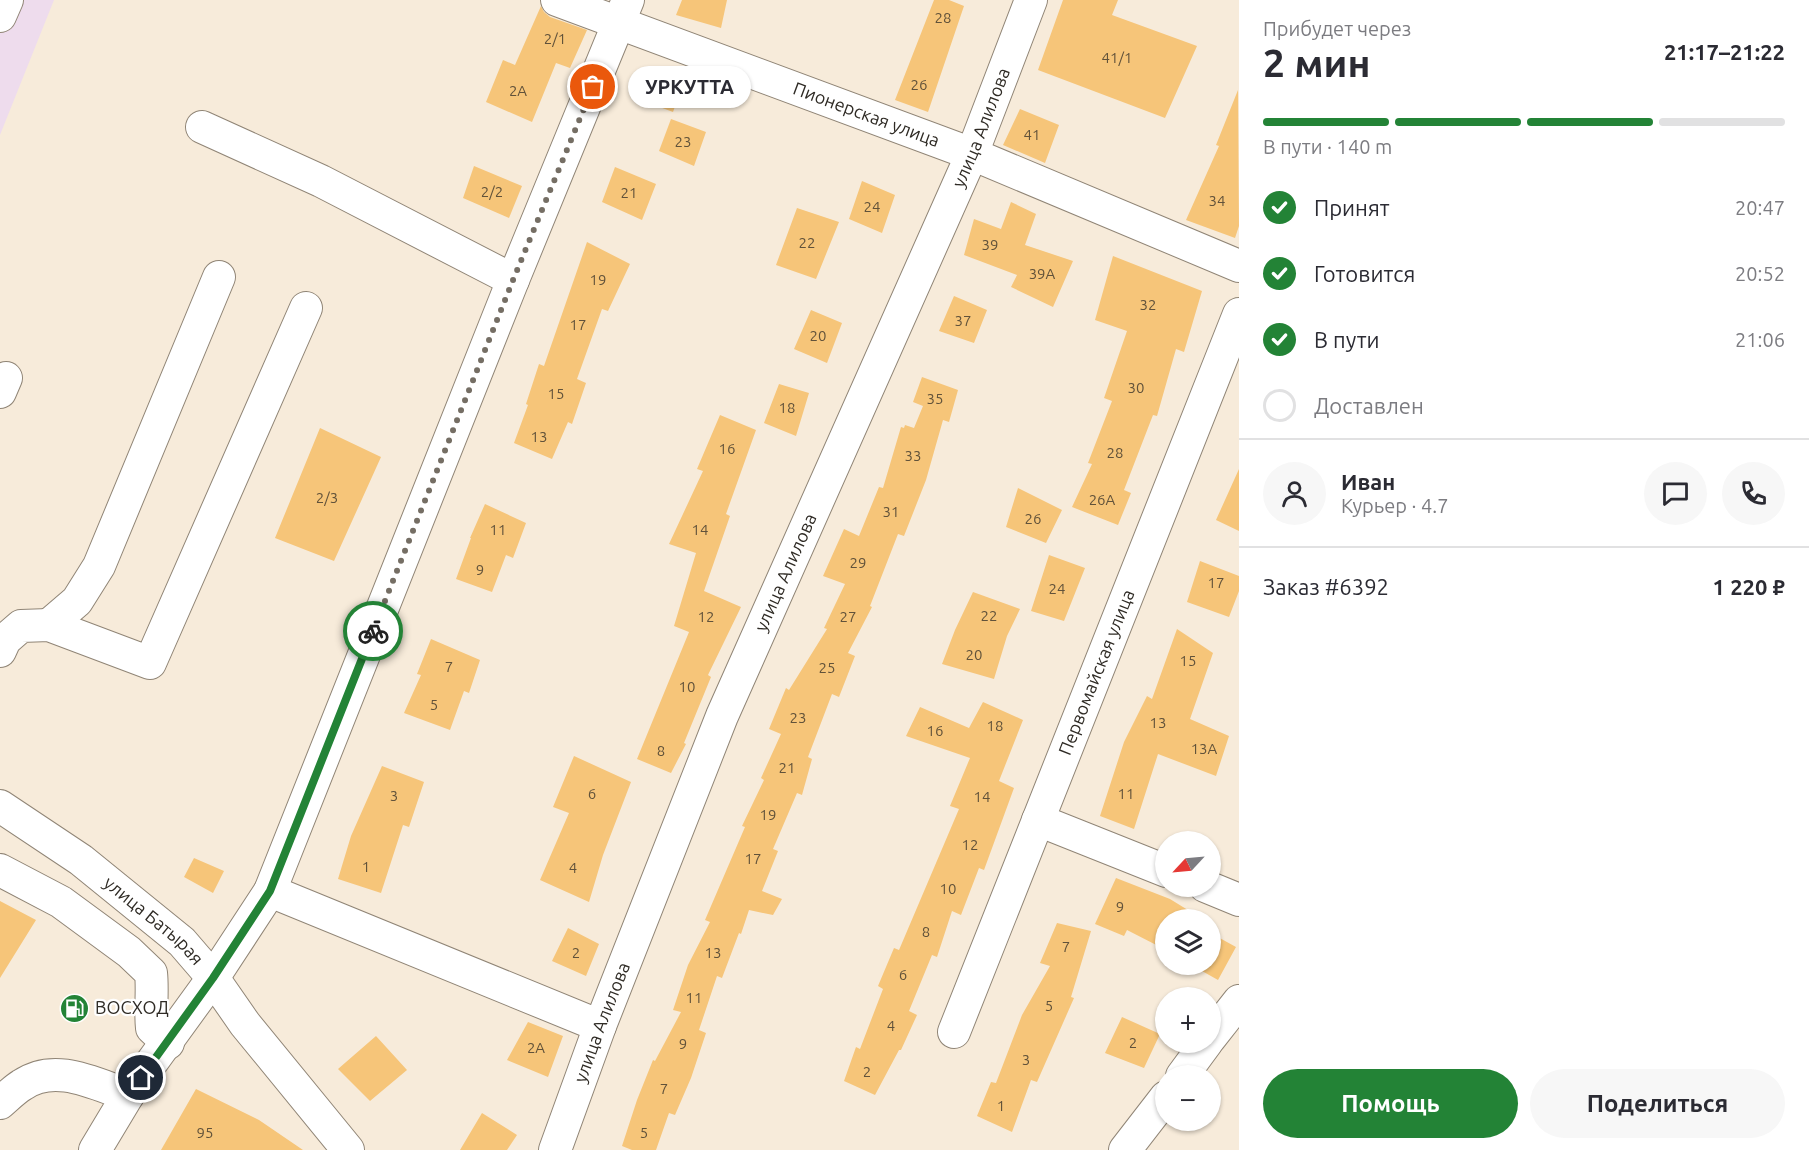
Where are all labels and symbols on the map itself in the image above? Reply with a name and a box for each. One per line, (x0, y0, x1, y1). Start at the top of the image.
house number: 28 (935, 9, 951, 26)
house number: 2/1 (544, 30, 566, 47)
house number: 41/1 (1102, 49, 1132, 66)
pin (567, 61, 618, 112)
street label: улица Алилова (947, 65, 1013, 190)
callout: УРКУТТА (629, 66, 752, 108)
house number: 26 (911, 76, 927, 93)
street label: Пионерская улица (791, 78, 943, 150)
house number: 2А (509, 82, 527, 99)
house number: 41 (1024, 126, 1040, 143)
house number: 23 (675, 133, 691, 150)
house number: 2/2 (481, 183, 503, 200)
house number: 21 (621, 184, 637, 201)
house number: 34 (1209, 192, 1225, 209)
house number: 24 (864, 198, 880, 215)
house number: 22 (799, 234, 815, 251)
house number: 39 (982, 236, 998, 253)
house number: 39А (1029, 265, 1056, 282)
house number: 19 (590, 271, 606, 288)
house number: 32 (1140, 296, 1156, 313)
house number: 37 (955, 312, 971, 329)
house number: 17 (570, 316, 586, 333)
house number: 20 (810, 327, 826, 344)
house number: 30 (1128, 379, 1144, 396)
house number: 15 (548, 385, 564, 402)
house number: 35 (927, 390, 943, 407)
house number: 18 (779, 399, 795, 416)
house number: 13 (531, 428, 547, 445)
house number: 16 (719, 440, 735, 457)
house number: 28 (1107, 444, 1123, 461)
house number: 33 (905, 447, 921, 464)
house number: 2/3 (316, 489, 338, 506)
house number: 26А (1089, 491, 1116, 508)
house number: 31 (883, 503, 899, 520)
street label: улица Алилова (750, 510, 820, 634)
house number: 26 (1025, 510, 1041, 527)
house number: 11 (490, 521, 506, 538)
house number: 14 (692, 521, 708, 538)
house number: 29 (850, 554, 866, 571)
house number: 9 (476, 561, 484, 578)
house number: 17 (1208, 574, 1224, 591)
house number: 24 (1049, 580, 1065, 597)
street label: Первомайская улица (1054, 586, 1138, 758)
courier (343, 601, 403, 661)
house number: 22 (981, 607, 997, 624)
house number: 12 (698, 608, 714, 625)
house number: 27 (840, 608, 856, 625)
house number: 20 (966, 646, 982, 663)
house number: 15 (1180, 652, 1196, 669)
house number: 7 (445, 658, 453, 675)
house number: 25 (819, 659, 835, 676)
house number: 10 (679, 678, 695, 695)
house number: 5 (430, 696, 438, 713)
house number: 23 (790, 709, 806, 726)
house number: 13 (1150, 714, 1166, 731)
house number: 18 (987, 717, 1003, 734)
house number: 16 (927, 722, 943, 739)
house number: 13А (1191, 740, 1218, 757)
house number: 8 (657, 742, 665, 759)
house number: 21 (779, 759, 795, 776)
house number: 6 (588, 785, 596, 802)
house number: 11 (1118, 785, 1134, 802)
house number: 3 (390, 787, 398, 804)
house number: 14 (974, 788, 990, 805)
house number: 19 (760, 806, 776, 823)
north arrow (1155, 831, 1221, 897)
house number: 12 (962, 836, 978, 853)
house number: 17 (745, 850, 761, 867)
house number: 1 (362, 858, 370, 875)
house number: 4 (569, 859, 577, 876)
street label: улица Батырая (100, 872, 208, 968)
house number: 10 (940, 880, 956, 897)
house number: 9 (1116, 898, 1124, 915)
house number: 8 (922, 923, 930, 940)
house number: 7 (1062, 938, 1070, 955)
house number: 2 (572, 944, 580, 961)
house number: 13 (705, 944, 721, 961)
street label: улица Алилова (569, 959, 633, 1085)
house number: 6 (899, 966, 907, 983)
house number: 11 (686, 989, 702, 1006)
fuel station icon: ВОСХОД (58, 992, 90, 1024)
place label: ВОСХОД (95, 997, 169, 1017)
house number: 5 (1045, 997, 1053, 1014)
house number: 4 (887, 1017, 895, 1034)
house number: 2 (1129, 1034, 1137, 1051)
house number: 9 (679, 1035, 687, 1052)
house number: 2А (527, 1039, 545, 1056)
house number: 3 (1022, 1051, 1030, 1068)
pin (115, 1052, 166, 1103)
house number: 2 (863, 1063, 871, 1080)
house number: 7 (660, 1080, 668, 1097)
house number: 1 (997, 1097, 1005, 1114)
house number: 95 (197, 1124, 213, 1141)
house number: 5 (640, 1124, 648, 1141)

